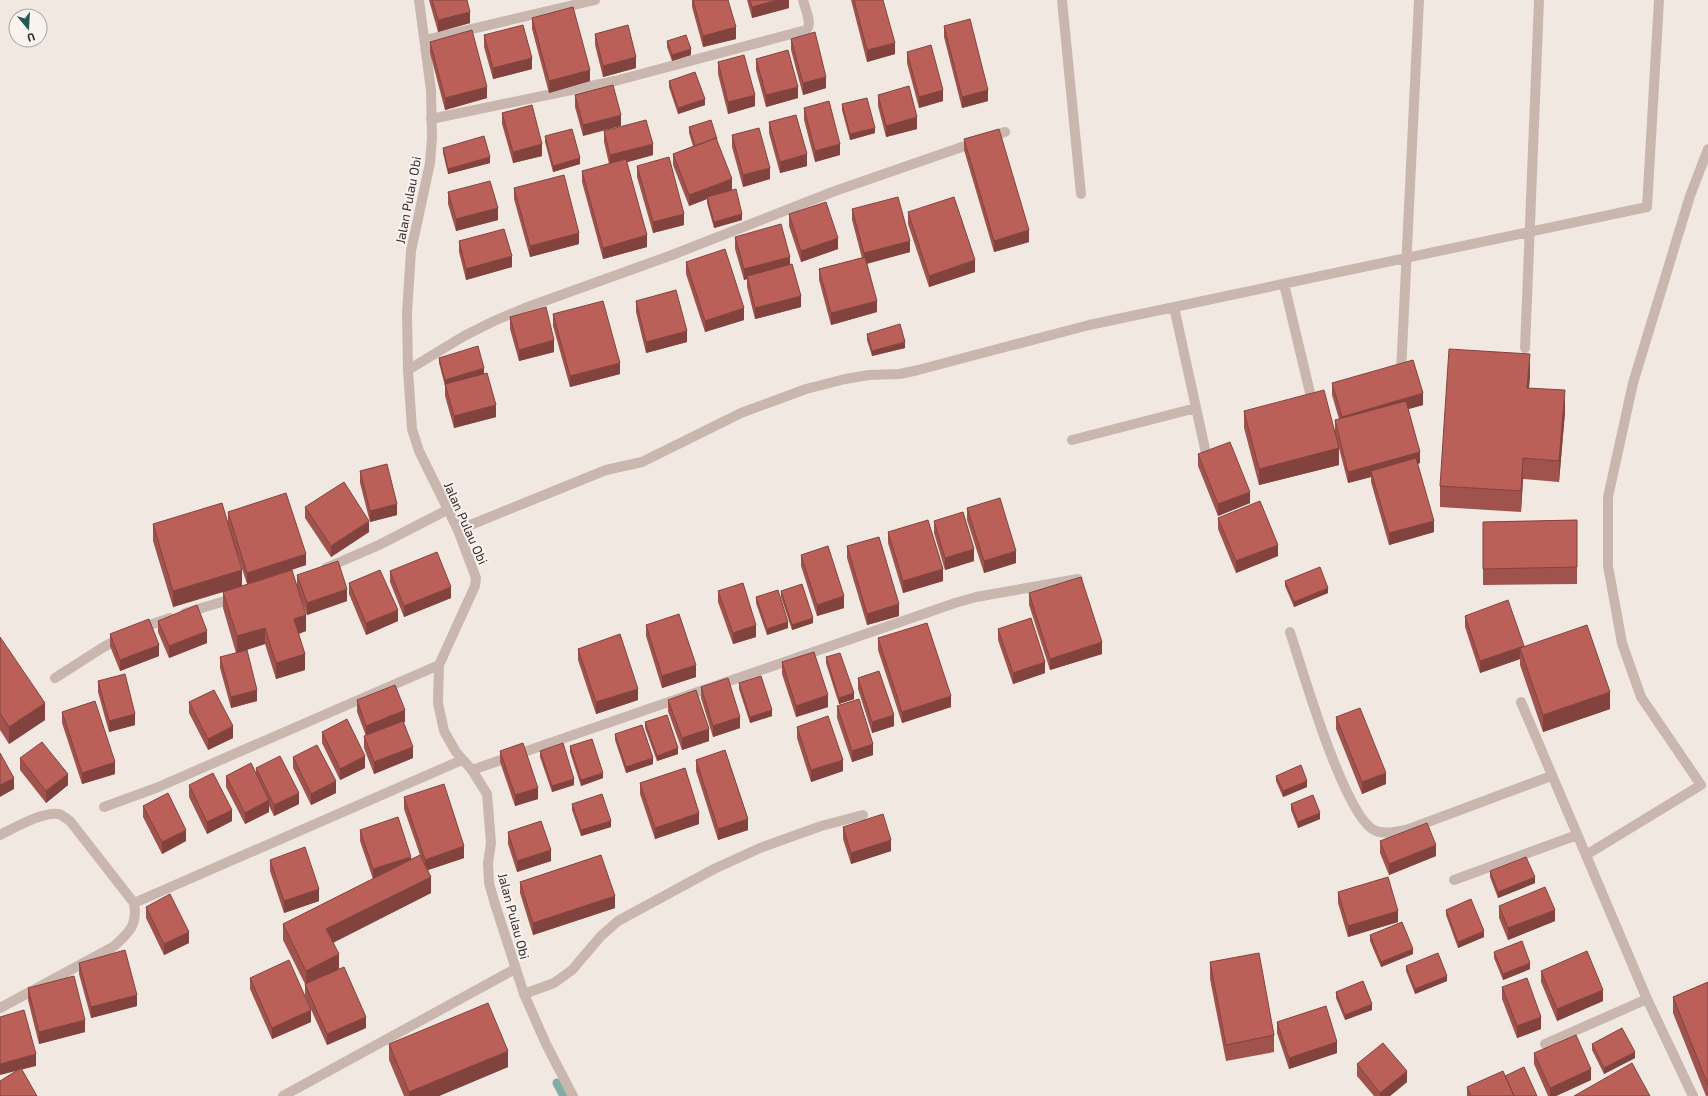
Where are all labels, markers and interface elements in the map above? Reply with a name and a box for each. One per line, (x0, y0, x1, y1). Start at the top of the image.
north arrow (8, 8, 48, 48)
text: U (26, 31, 37, 45)
street label: Jalan Pulau Obi (392, 155, 424, 245)
street label: Jalan Pulau Obi (441, 479, 491, 567)
street label: Jalan Pulau Obi (495, 871, 533, 961)

